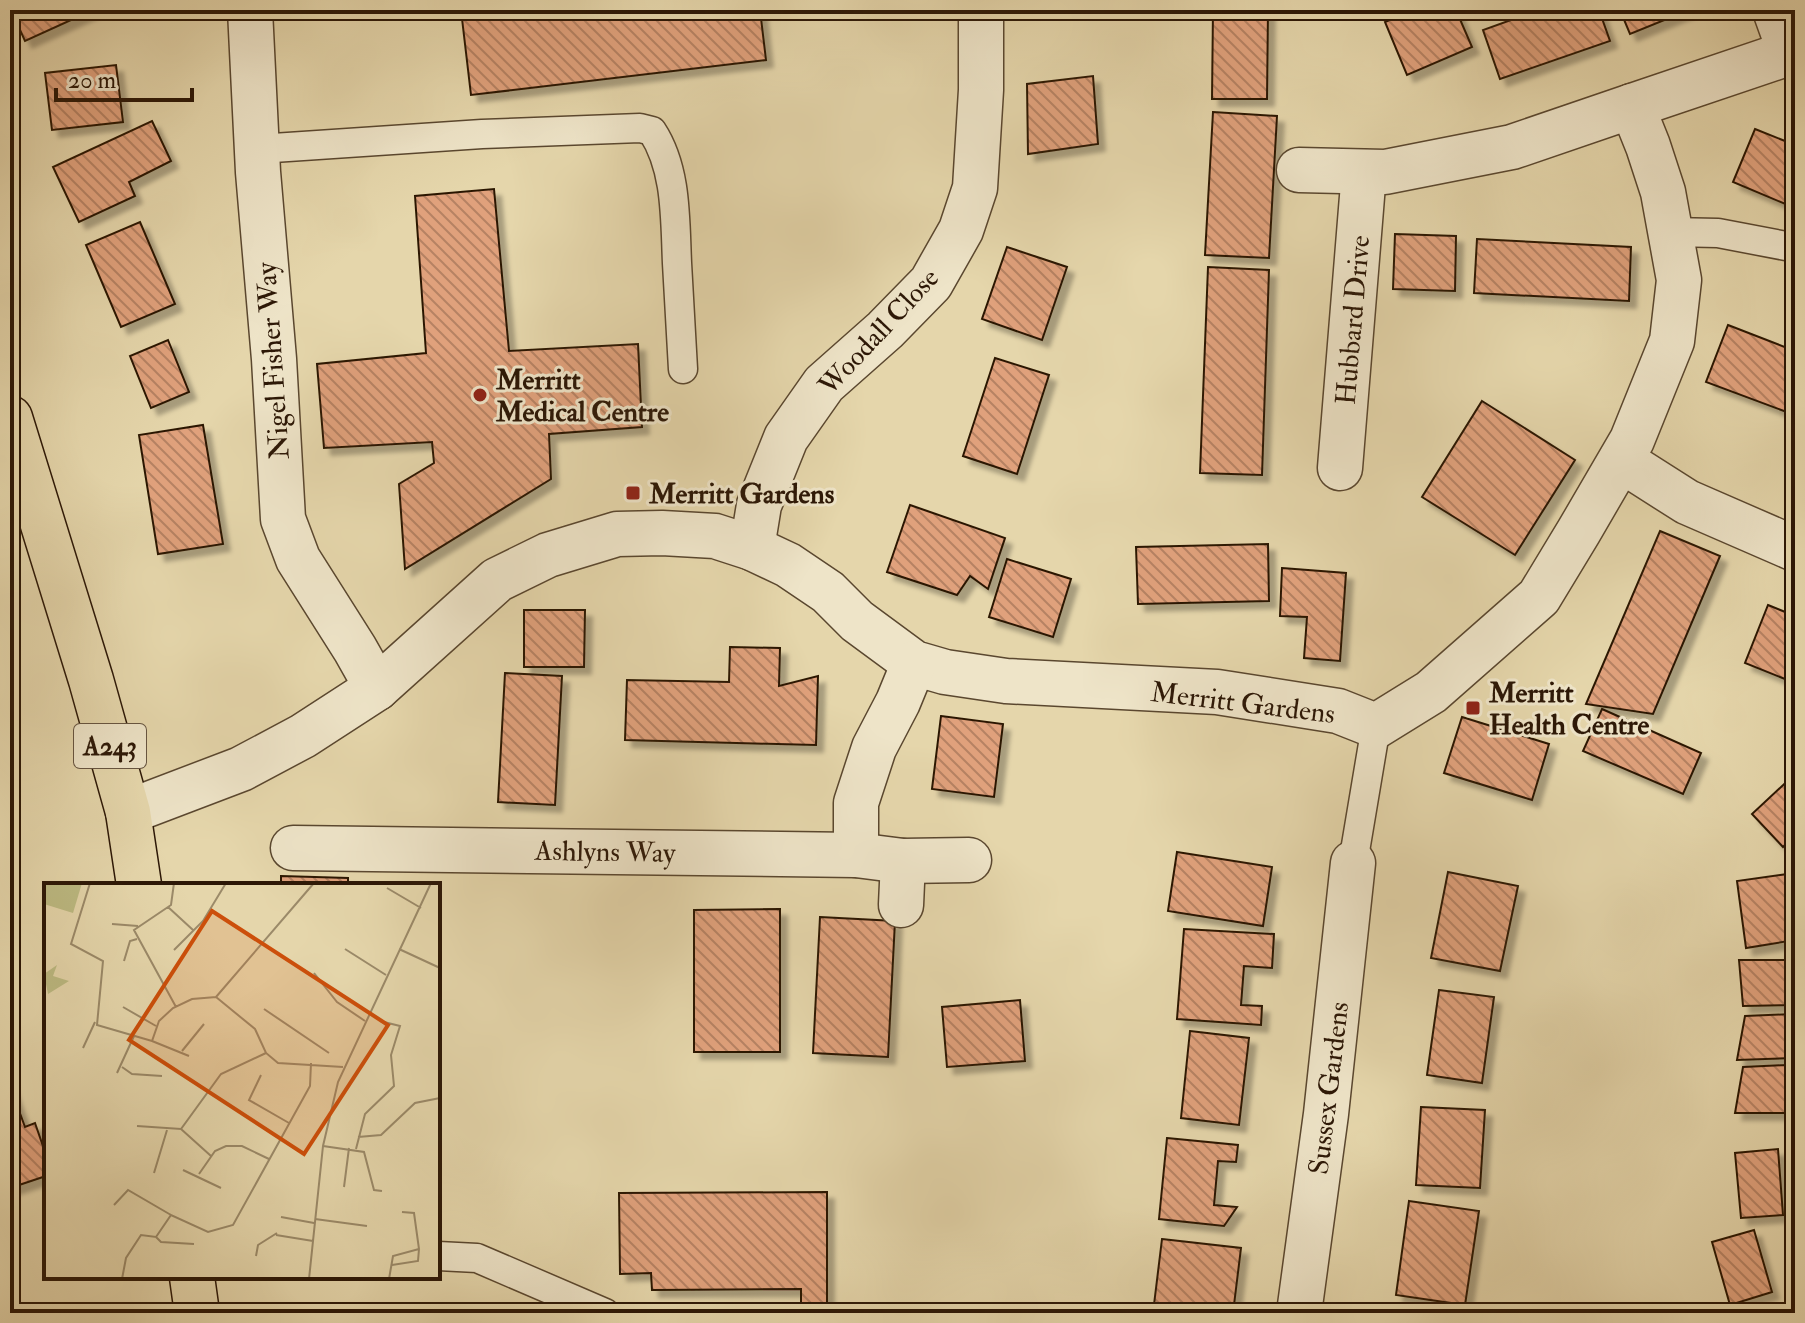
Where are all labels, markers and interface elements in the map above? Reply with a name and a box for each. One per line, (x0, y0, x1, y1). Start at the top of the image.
scale bar (56, 52, 192, 102)
text: 20 m (68, 65, 117, 96)
street label: Hubbard Drive (1329, 234, 1378, 406)
street label: Nigel Fisher Way (249, 261, 298, 461)
street label: Woodall Close (811, 261, 947, 404)
place label: Merritt Medical Centre (495, 363, 669, 430)
marker: Merritt Medical Centre (471, 386, 489, 404)
place label: Merritt Gardens (648, 477, 835, 512)
marker: Merritt Gardens (624, 484, 642, 502)
street label: Merritt Gardens (1149, 675, 1337, 732)
place label: Merritt Health Centre (1488, 676, 1649, 743)
marker: Merritt Health Centre (1464, 699, 1482, 717)
road number: A243 (74, 724, 146, 768)
street label: Ashlyns Way (533, 834, 676, 871)
inset map (44, 883, 440, 1279)
street label: Sussex Gardens (1302, 1000, 1357, 1177)

